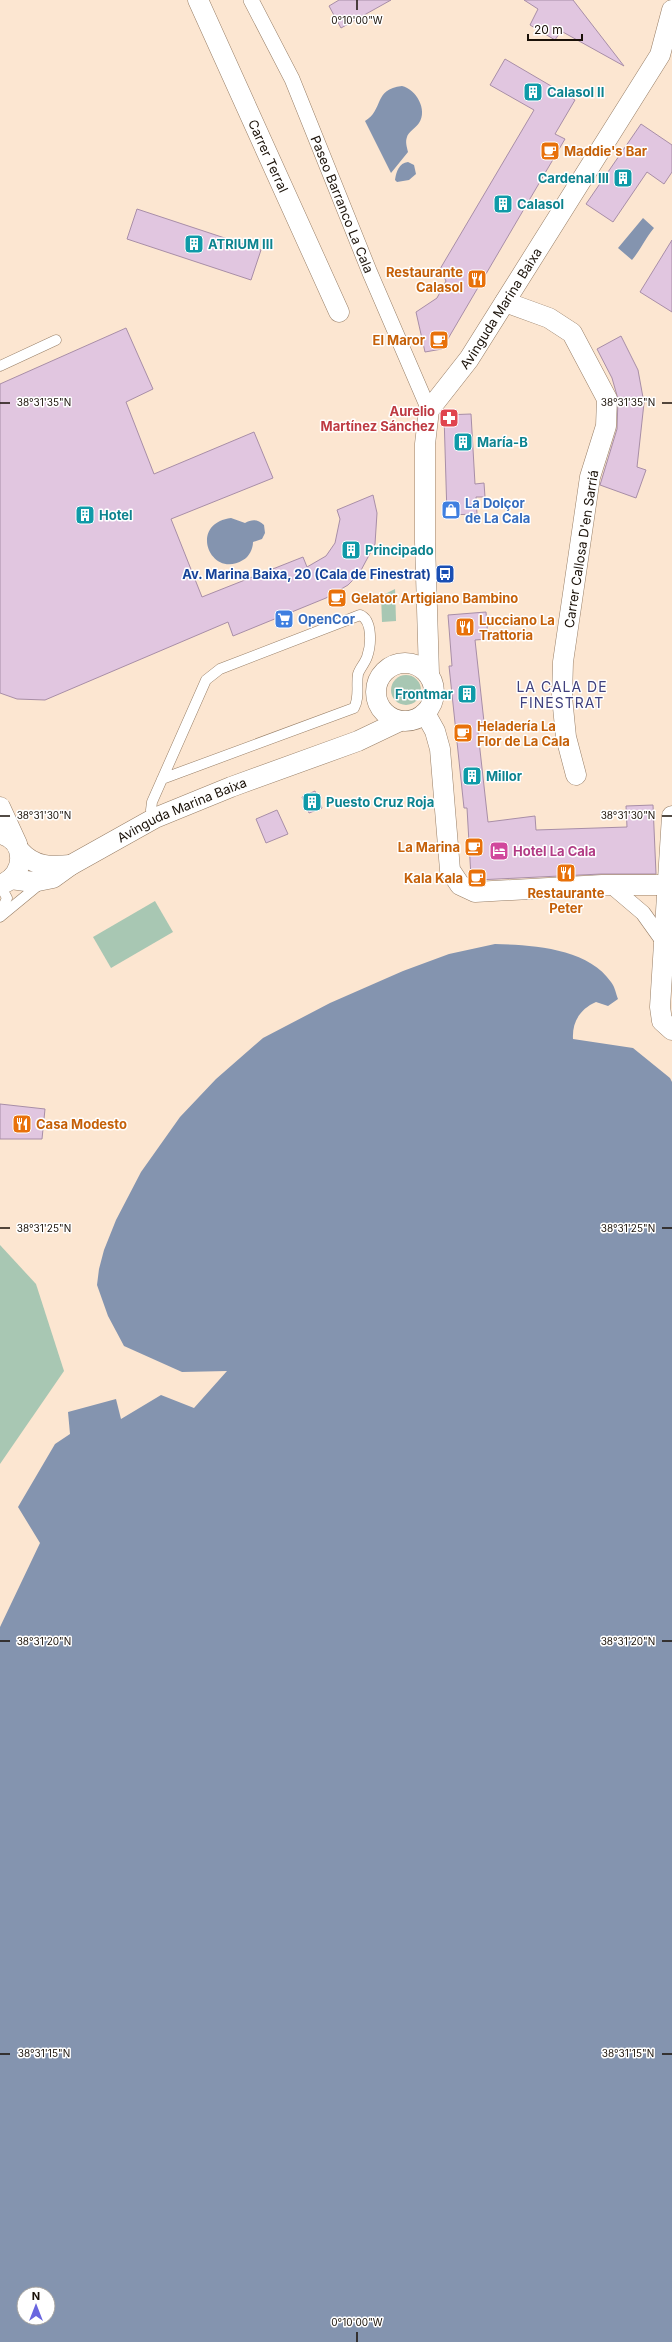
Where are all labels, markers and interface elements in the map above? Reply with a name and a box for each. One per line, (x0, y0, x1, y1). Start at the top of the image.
text: 0°10'00"W (331, 14, 383, 26)
scale bar (528, 16, 582, 42)
text: 20 m (534, 22, 563, 37)
building icon: Calasol II (522, 81, 544, 103)
place label: Calasol II (547, 84, 604, 100)
street label: Carrer Terral (245, 117, 292, 195)
street label: Paseo Barranco La Cala (308, 133, 377, 275)
cafe icon: Maddie's Bar (539, 140, 561, 162)
place label: Maddie's Bar (564, 143, 648, 159)
building icon: Cardenal III (612, 167, 634, 189)
place label: Cardenal III (538, 170, 609, 186)
building icon: Calasol (492, 193, 514, 215)
place label: Calasol (517, 196, 564, 212)
building icon: ATRIUM III (183, 233, 205, 255)
place label: ATRIUM III (208, 236, 273, 252)
street label: Avinguda Marina Baixa (456, 245, 545, 372)
place label: Restaurante Calasol (386, 264, 463, 295)
restaurant icon: Restaurante Calasol (466, 268, 488, 290)
cafe icon: El Maror (428, 329, 450, 351)
place label: El Maror (373, 332, 426, 348)
text: 38°31'35"N (17, 396, 71, 408)
text: 38°31'35"N (601, 396, 655, 408)
place label: Aurelio Martínez Sánchez (321, 403, 435, 434)
pharmacy icon: Aurelio Martínez Sánchez (438, 407, 460, 429)
building icon: María-B (452, 431, 474, 453)
place label: María-B (477, 434, 528, 450)
street label: Carrer Callosa D'en Sarriá (561, 469, 601, 629)
place label: La Dolçor de La Cala (465, 495, 530, 526)
shop icon: La Dolçor de La Cala (440, 499, 462, 521)
building icon: Hotel (74, 504, 96, 526)
place label: Hotel (99, 507, 133, 523)
building icon: Principado (340, 539, 362, 561)
place label: Principado (365, 542, 434, 558)
bus stop icon: Av. Marina Baixa, 20 (Cala de Finestrat) (434, 563, 456, 585)
place label: Av. Marina Baixa, 20 (Cala de Finestrat) (182, 566, 431, 582)
cafe icon: Gelator Artigiano Bambino (326, 587, 348, 609)
place label: Gelator Artigiano Bambino (351, 590, 518, 606)
supermarket icon: OpenCor (273, 608, 295, 630)
place label: OpenCor (298, 611, 356, 627)
place label: Lucciano La Trattoria (479, 612, 555, 643)
restaurant icon: Lucciano La Trattoria (454, 616, 476, 638)
district label: LA CALA DE FINESTRAT (516, 678, 608, 711)
building icon: Frontmar (456, 683, 478, 705)
place label: Frontmar (395, 686, 454, 702)
place label: Heladería La Flor de La Cala (477, 718, 570, 749)
cafe icon: Heladería La Flor de La Cala (452, 722, 474, 744)
building icon: Millor (461, 765, 483, 787)
place label: Millor (486, 768, 523, 784)
street label: Avinguda Marina Baixa (114, 774, 249, 846)
building icon: Puesto Cruz Roja (301, 791, 323, 813)
place label: Puesto Cruz Roja (326, 794, 434, 810)
text: 38°31'30"N (17, 809, 71, 821)
text: 38°31'30"N (601, 809, 655, 821)
cafe icon: La Marina (463, 836, 485, 858)
place label: La Marina (398, 839, 460, 855)
hotel icon: Hotel La Cala (488, 840, 510, 862)
place label: Hotel La Cala (513, 843, 596, 859)
restaurant icon: Restaurante Peter (555, 862, 577, 884)
cafe icon: Kala Kala (466, 867, 488, 889)
place label: Kala Kala (404, 870, 463, 886)
place label: Restaurante Peter (527, 885, 605, 916)
restaurant icon: Casa Modesto (11, 1113, 33, 1135)
place label: Casa Modesto (36, 1116, 127, 1132)
text: 38°31'25"N (17, 1222, 71, 1234)
text: 38°31'25"N (601, 1222, 655, 1234)
text: 38°31'20"N (17, 1635, 71, 1647)
text: 38°31'20"N (601, 1635, 655, 1647)
text: 38°31'15"N (18, 2047, 70, 2059)
text: 38°31'15"N (602, 2047, 654, 2059)
north arrow (16, 2286, 56, 2326)
text: N (32, 2289, 40, 2303)
text: 0°10'00"W (331, 2316, 383, 2328)

